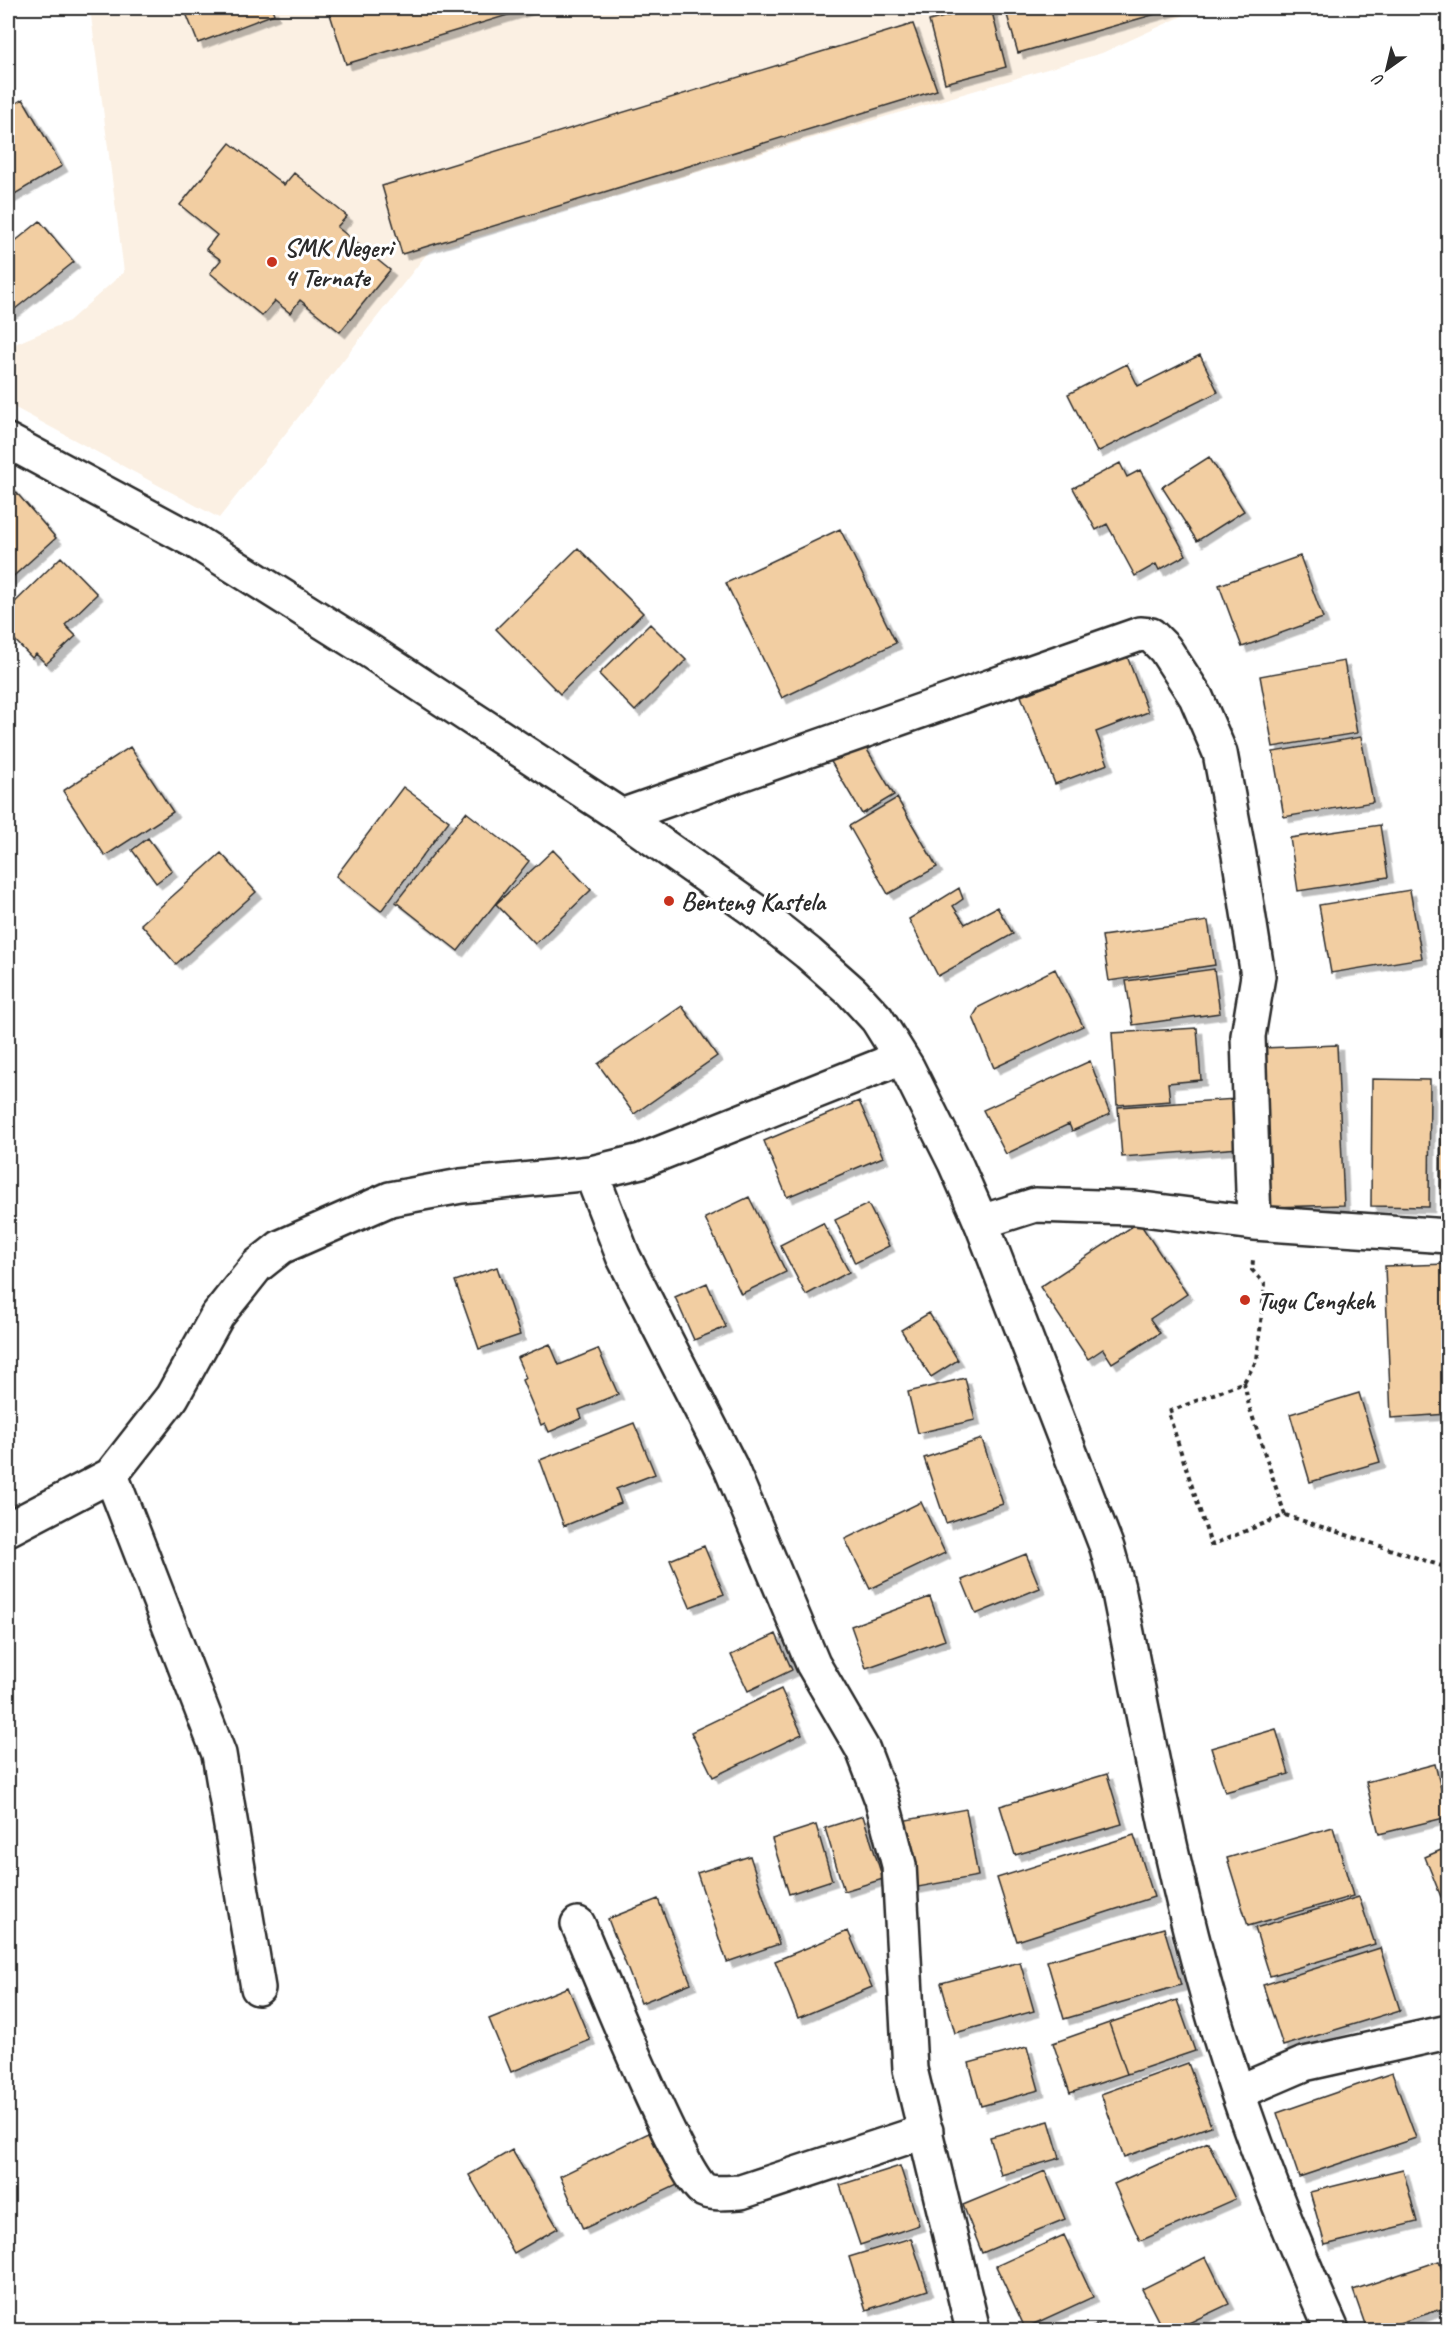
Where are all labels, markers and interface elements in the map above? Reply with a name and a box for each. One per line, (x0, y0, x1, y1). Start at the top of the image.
north arrow (1357, 39, 1417, 99)
text: U (1368, 68, 1388, 91)
place label: SMK Negeri 4 Ternate (284, 231, 396, 294)
marker: SMK Negeri 4 Ternate (265, 255, 279, 269)
place label: Benteng Kastela (681, 885, 828, 918)
marker: Benteng Kastela (662, 894, 676, 908)
place label: Tugu Cengkeh (1257, 1284, 1376, 1317)
marker: Tugu Cengkeh (1238, 1293, 1252, 1307)

